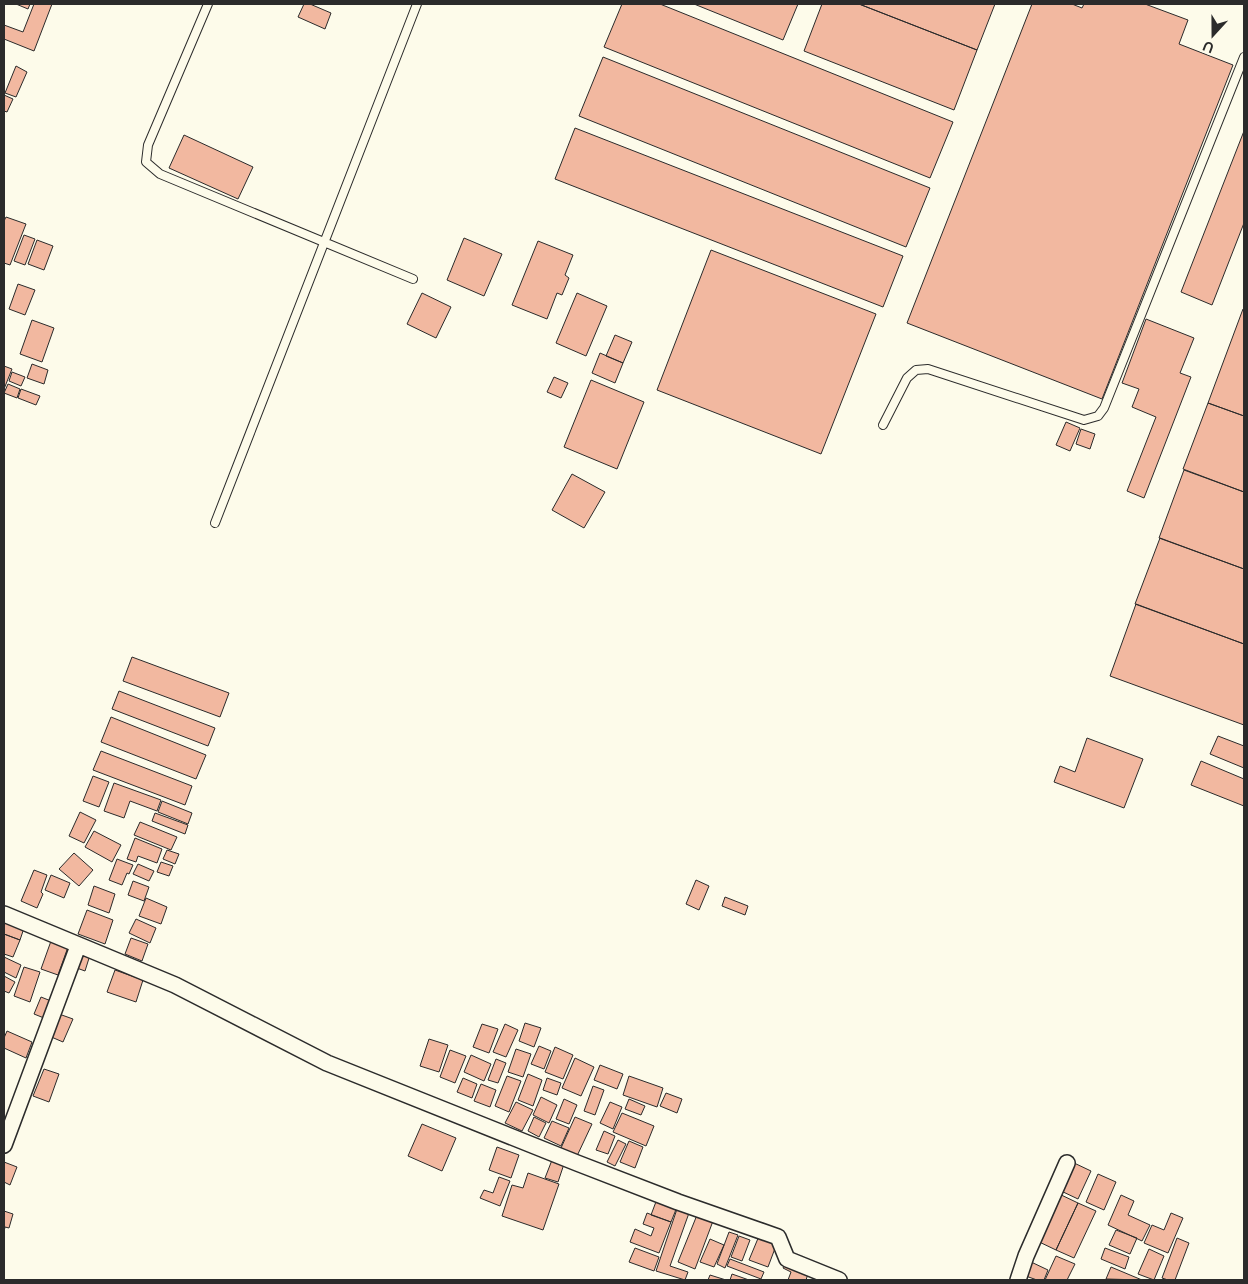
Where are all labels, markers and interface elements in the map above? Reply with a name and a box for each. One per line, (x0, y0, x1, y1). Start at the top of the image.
north arrow (1188, 10, 1238, 60)
text: U (1201, 38, 1216, 56)

